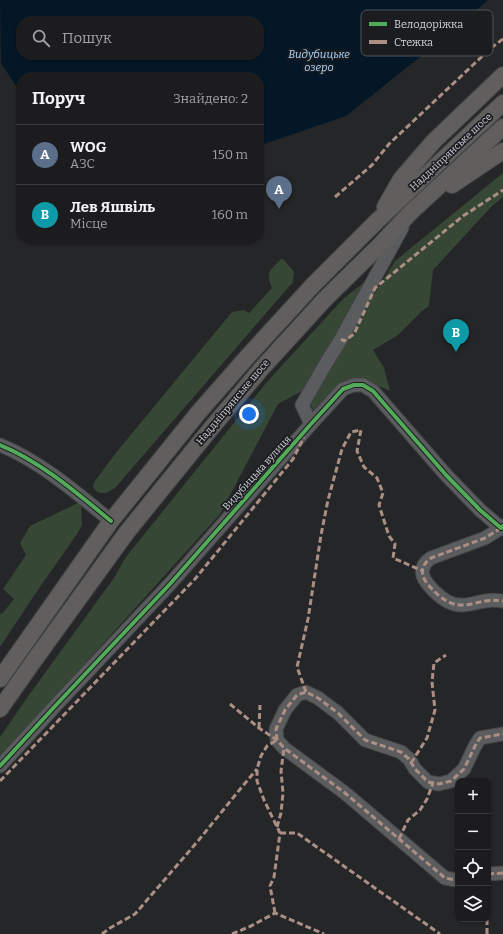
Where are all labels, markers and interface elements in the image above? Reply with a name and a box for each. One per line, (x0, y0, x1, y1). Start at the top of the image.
legend (361, 10, 493, 56)
search box (16, 16, 264, 60)
text: Велодоріжка (394, 18, 463, 31)
icon: search (30, 27, 52, 49)
text: Пошук (62, 29, 112, 47)
text: Стежка (394, 36, 433, 49)
water label: Видубицьке озеро (288, 48, 350, 74)
text: Поруч (32, 88, 85, 109)
text: Знайдено: 2 (173, 91, 248, 106)
street label: Наддніпрянське шосе (408, 111, 494, 193)
text: WOG (70, 138, 107, 156)
text: A (40, 147, 50, 162)
text: 150 m (212, 147, 248, 162)
text: АЗС (70, 156, 95, 171)
pin: A (266, 176, 292, 209)
text: Лев Яшвіль (70, 198, 155, 216)
text: B (41, 207, 49, 222)
text: 160 m (212, 207, 248, 222)
text: Місце (70, 216, 107, 231)
pin: B (443, 319, 469, 352)
street label: Наддніпрянське шосе (194, 357, 272, 447)
your location (239, 404, 259, 424)
street label: Видубицька вулиця (220, 432, 294, 513)
map controls (455, 778, 491, 922)
button: + (455, 778, 491, 814)
button: − (455, 814, 491, 850)
button: locate (455, 850, 491, 886)
button: layers (455, 886, 491, 922)

